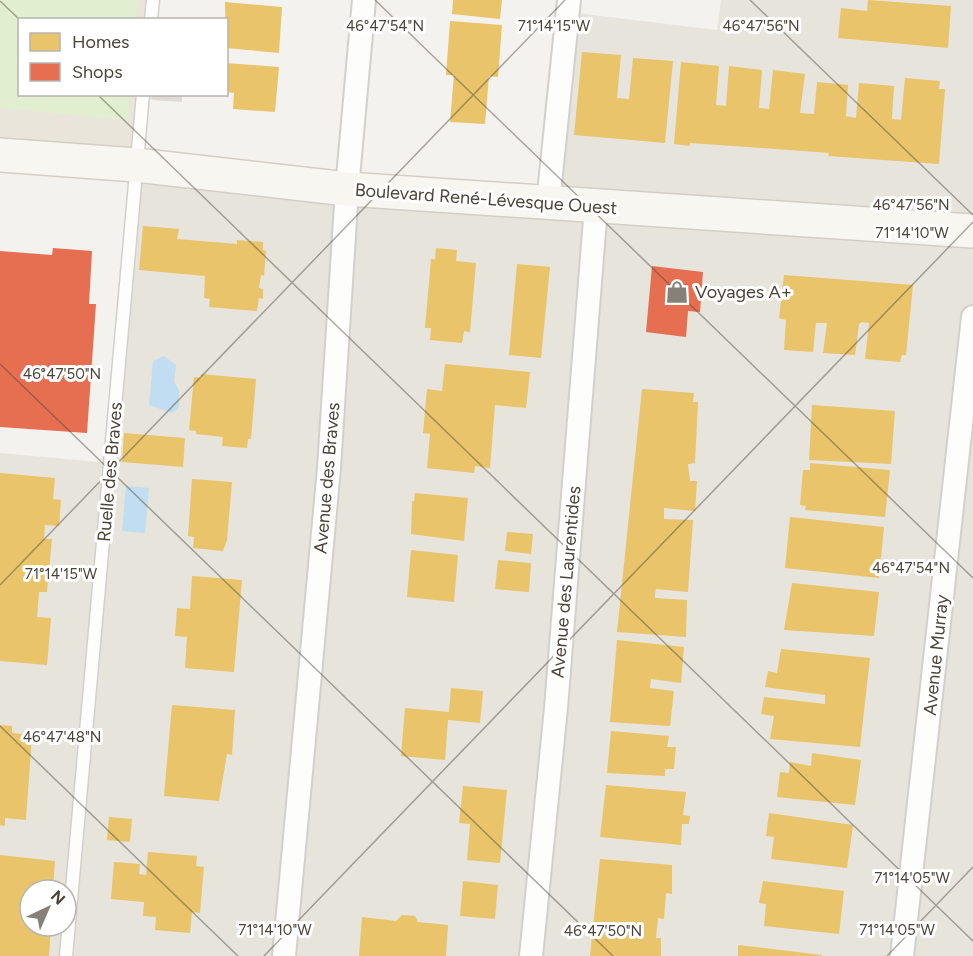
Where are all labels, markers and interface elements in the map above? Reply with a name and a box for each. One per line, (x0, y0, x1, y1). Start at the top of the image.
text: 46°47'54"N (346, 17, 424, 35)
text: 71°14'15"W (518, 17, 591, 35)
text: 46°47'56"N (722, 17, 800, 35)
legend (18, 18, 228, 96)
text: Homes (72, 31, 130, 53)
text: Shops (72, 61, 123, 83)
street label: Boulevard René-Lévesque Ouest (354, 179, 618, 219)
text: 46°47'56"N (872, 196, 950, 214)
text: 71°14'10"W (875, 224, 949, 242)
shop icon: Voyages A+ (664, 279, 690, 305)
place label: Voyages A+ (695, 281, 792, 303)
text: 46°47'50"N (23, 365, 101, 383)
street label: Ruelle des Braves (93, 401, 127, 543)
street label: Avenue des Braves (309, 401, 345, 555)
street label: Avenue des Laurentides (547, 485, 585, 679)
text: 46°47'54"N (872, 559, 950, 577)
text: 71°14'15"W (25, 565, 98, 583)
street label: Avenue Murray (919, 593, 953, 716)
text: 46°47'48"N (23, 728, 101, 746)
text: 71°14'05"W (874, 869, 950, 887)
north arrow (18, 878, 78, 938)
text: N (47, 886, 69, 909)
text: 71°14'10"W (238, 921, 312, 939)
text: 71°14'05"W (859, 921, 935, 939)
text: 46°47'50"N (564, 922, 642, 940)

